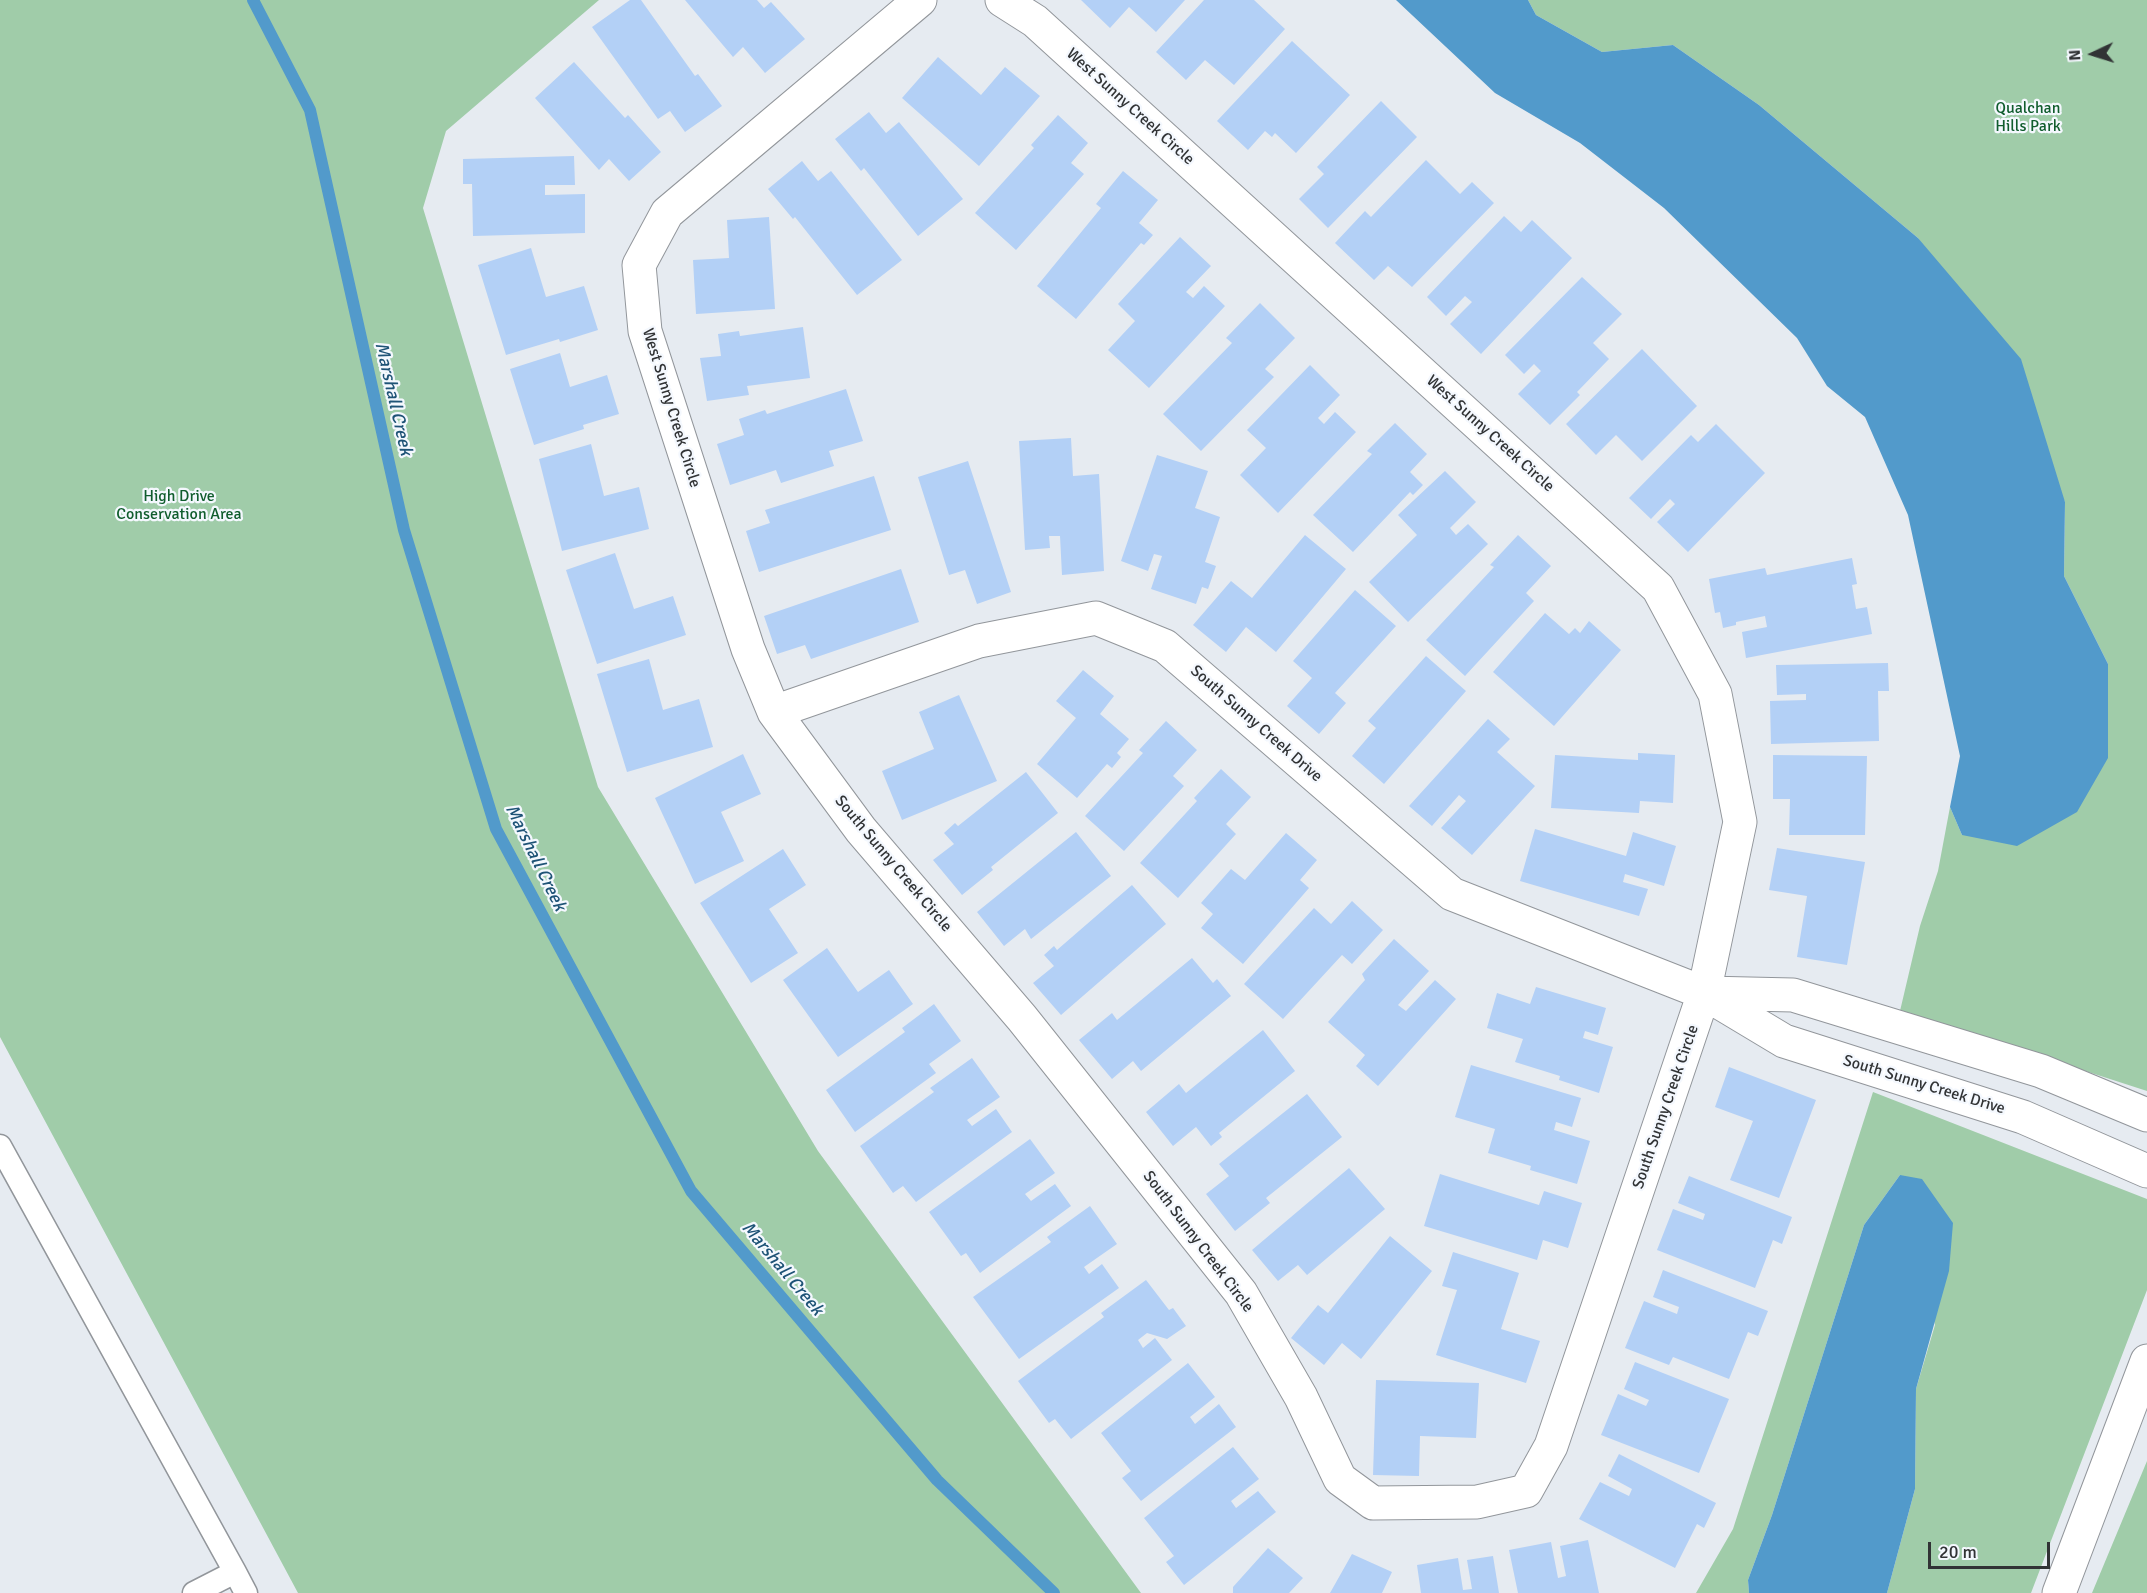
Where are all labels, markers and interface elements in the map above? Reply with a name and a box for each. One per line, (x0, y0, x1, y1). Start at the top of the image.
north arrow (2063, 24, 2123, 84)
street label: West Sunny Creek Circle (1062, 45, 1198, 169)
text: N (2065, 49, 2085, 62)
park label: Qualchan Hills Park (1995, 99, 2061, 137)
street label: West Sunny Creek Circle (638, 326, 704, 490)
water label: Marshall Creek (369, 340, 417, 458)
street label: West Sunny Creek Circle (1422, 372, 1558, 496)
park label: High Drive Conservation Area (116, 487, 242, 525)
street label: South Sunny Creek Drive (1186, 662, 1326, 786)
street label: South Sunny Creek Circle (830, 792, 956, 936)
water label: Marshall Creek (500, 801, 570, 915)
street label: South Sunny Creek Circle (1629, 1023, 1703, 1191)
street label: South Sunny Creek Drive (1841, 1051, 2007, 1119)
street label: South Sunny Creek Circle (1139, 1167, 1257, 1317)
water label: Marshall Creek (737, 1218, 827, 1320)
scale bar (1931, 1530, 2052, 1568)
text: 20 m (1939, 1541, 1977, 1563)

